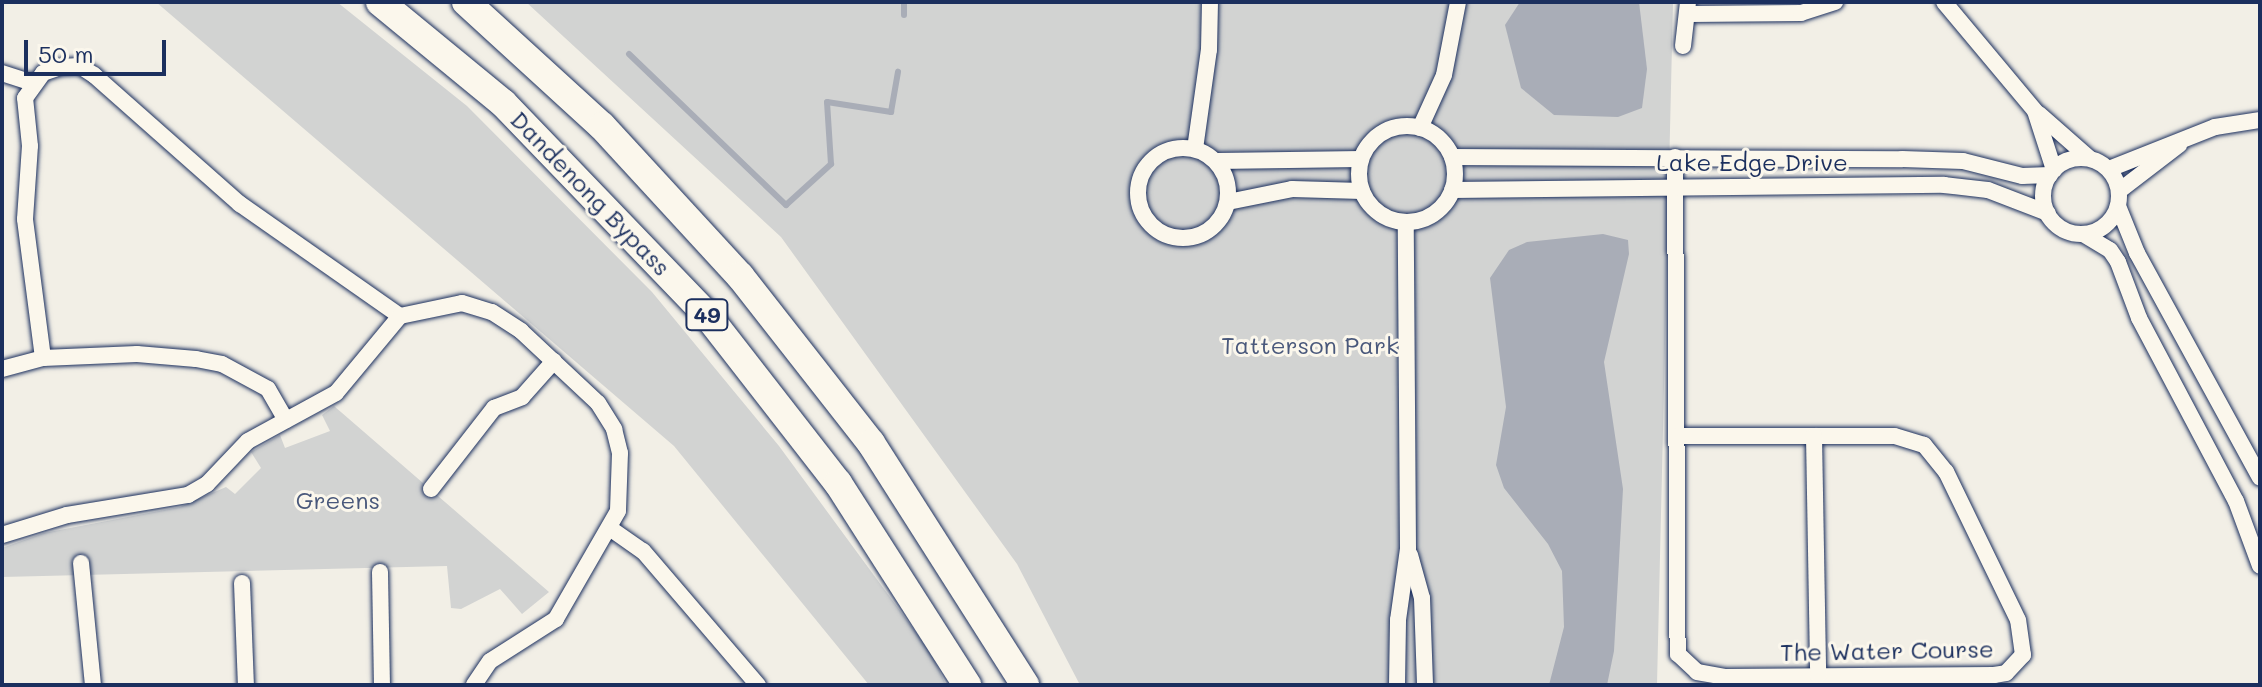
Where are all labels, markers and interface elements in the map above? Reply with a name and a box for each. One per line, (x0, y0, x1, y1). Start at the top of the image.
scale bar (28, 24, 170, 74)
text: 50 m (38, 38, 94, 69)
street label: Dandenong Bypass (505, 105, 677, 281)
street label: Lake Edge Drive (1656, 148, 1848, 176)
road number: 49 (685, 297, 729, 333)
park label: Tatterson Park (1221, 331, 1399, 359)
park label: Greens (296, 486, 380, 514)
street label: The Water Course (1780, 634, 1994, 666)

